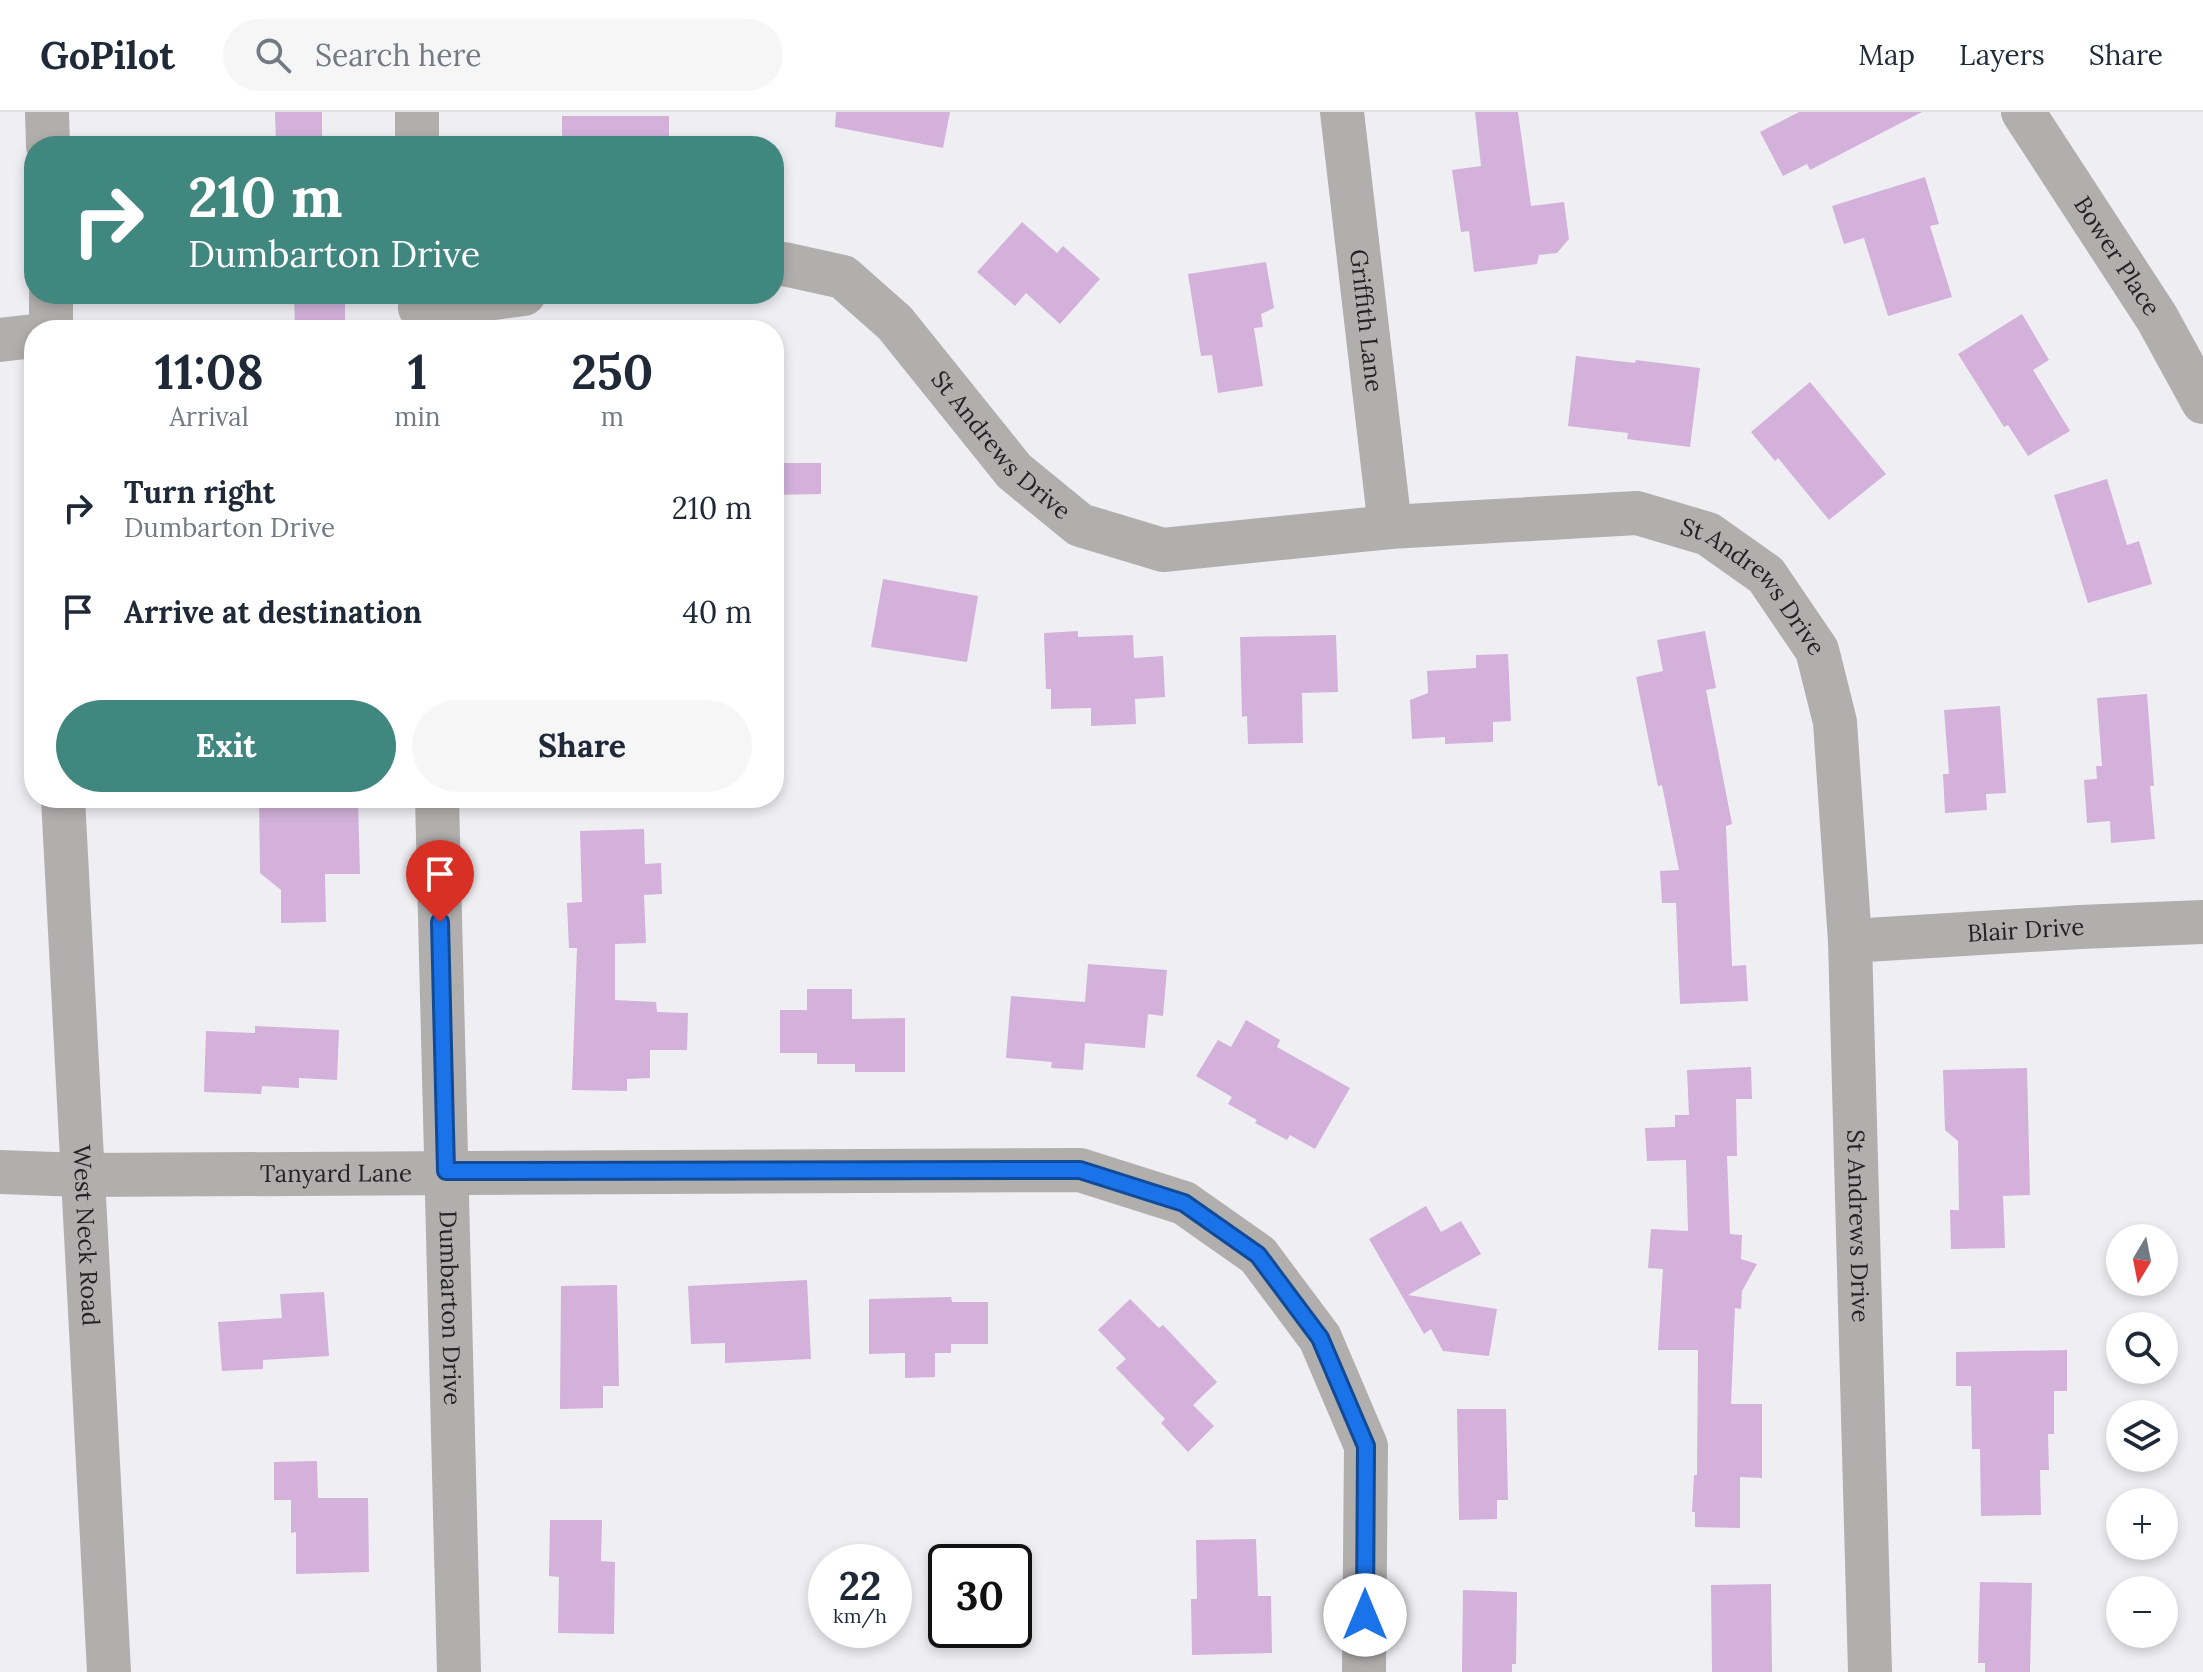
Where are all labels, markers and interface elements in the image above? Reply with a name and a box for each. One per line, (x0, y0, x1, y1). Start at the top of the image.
search box (223, 19, 783, 91)
text: GoPilot (40, 31, 175, 79)
icon: search (251, 33, 295, 77)
text: Search here (315, 36, 482, 74)
text: Map (1858, 37, 1915, 73)
text: Layers (1959, 37, 2045, 73)
text: Share (2089, 37, 2163, 73)
text: 210 m (188, 161, 342, 232)
icon: right (56, 168, 160, 272)
street label: Bower Place (2067, 190, 2167, 322)
text: Dumbarton Drive (188, 231, 480, 277)
street label: Griffith Lane (1343, 247, 1390, 394)
text: 11:08 (155, 341, 264, 402)
text: 1 (408, 341, 427, 402)
text: 250 (571, 341, 653, 402)
street label: St Andrews Drive (924, 364, 1077, 526)
text: Arrival (169, 400, 249, 433)
text: min (394, 400, 441, 433)
text: m (601, 400, 624, 433)
text: Turn right (124, 473, 275, 511)
icon: right (56, 486, 100, 530)
text: 210 m (672, 489, 752, 527)
text: Dumbarton Drive (124, 511, 335, 544)
street label: St Andrews Drive (1677, 511, 1832, 661)
icon: arrive (56, 590, 100, 634)
text: Arrive at destination (124, 593, 422, 631)
text: 40 m (682, 593, 752, 631)
button: Exit (56, 700, 396, 792)
button: Share (412, 700, 752, 792)
pin (406, 840, 474, 922)
icon: arrive (418, 852, 462, 896)
street label: Blair Drive (1966, 911, 2085, 949)
street label: St Andrews Drive (1840, 1129, 1876, 1323)
street label: West Neck Road (66, 1144, 107, 1327)
street label: Tanyard Lane (260, 1157, 412, 1189)
street label: Dumbarton Drive (432, 1210, 468, 1406)
north arrow (2106, 1224, 2178, 1296)
map controls (2106, 1224, 2178, 1648)
button: search (2106, 1312, 2178, 1384)
button: layers (2106, 1400, 2178, 1472)
button: + (2106, 1488, 2178, 1560)
speed limit sign: 30 (928, 1544, 1032, 1648)
text: 22 (839, 1560, 881, 1611)
position arrow (1323, 1573, 1407, 1657)
button: − (2106, 1576, 2178, 1648)
text: km/h (833, 1603, 887, 1628)

